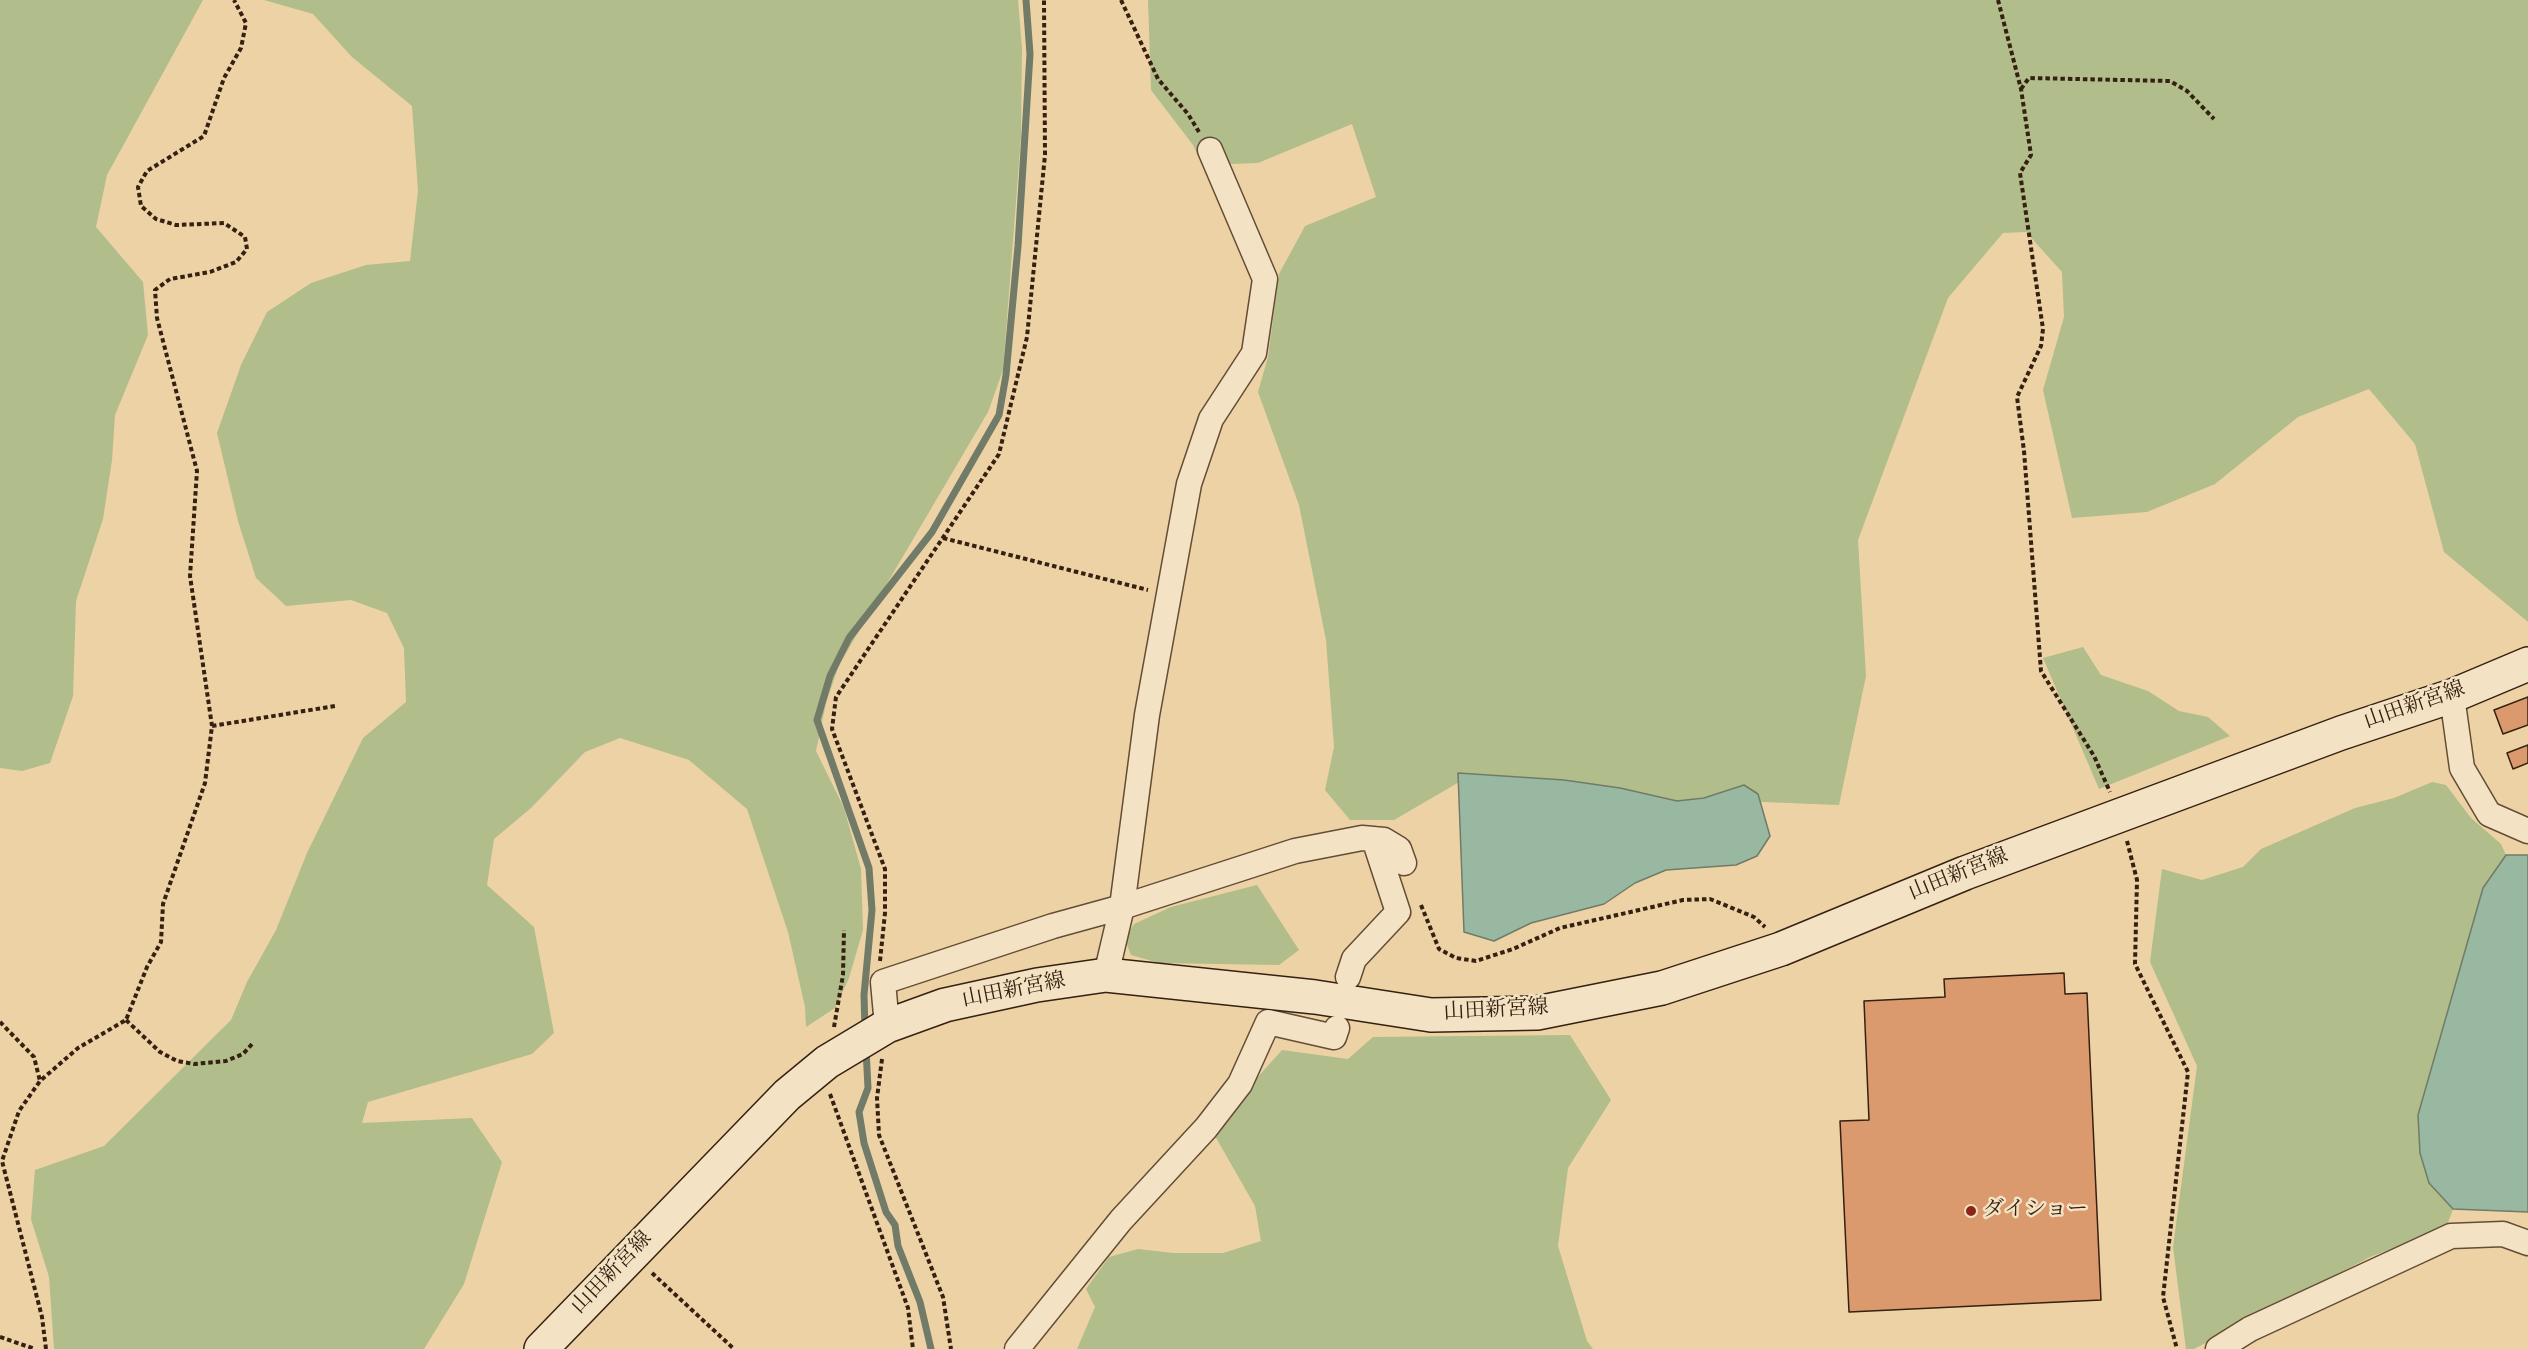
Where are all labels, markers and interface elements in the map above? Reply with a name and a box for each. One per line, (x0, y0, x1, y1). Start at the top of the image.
street label: 山田新宮線 (2361, 678, 2469, 736)
street label: 山田新宮線 (1906, 845, 2012, 907)
street label: 山田新宮線 (960, 970, 1068, 1014)
street label: 山田新宮線 (1443, 997, 1549, 1027)
place label: ダイショー (1983, 1198, 2088, 1224)
marker: ダイショー (1964, 1204, 1978, 1218)
street label: 山田新宮線 (567, 1227, 659, 1321)

